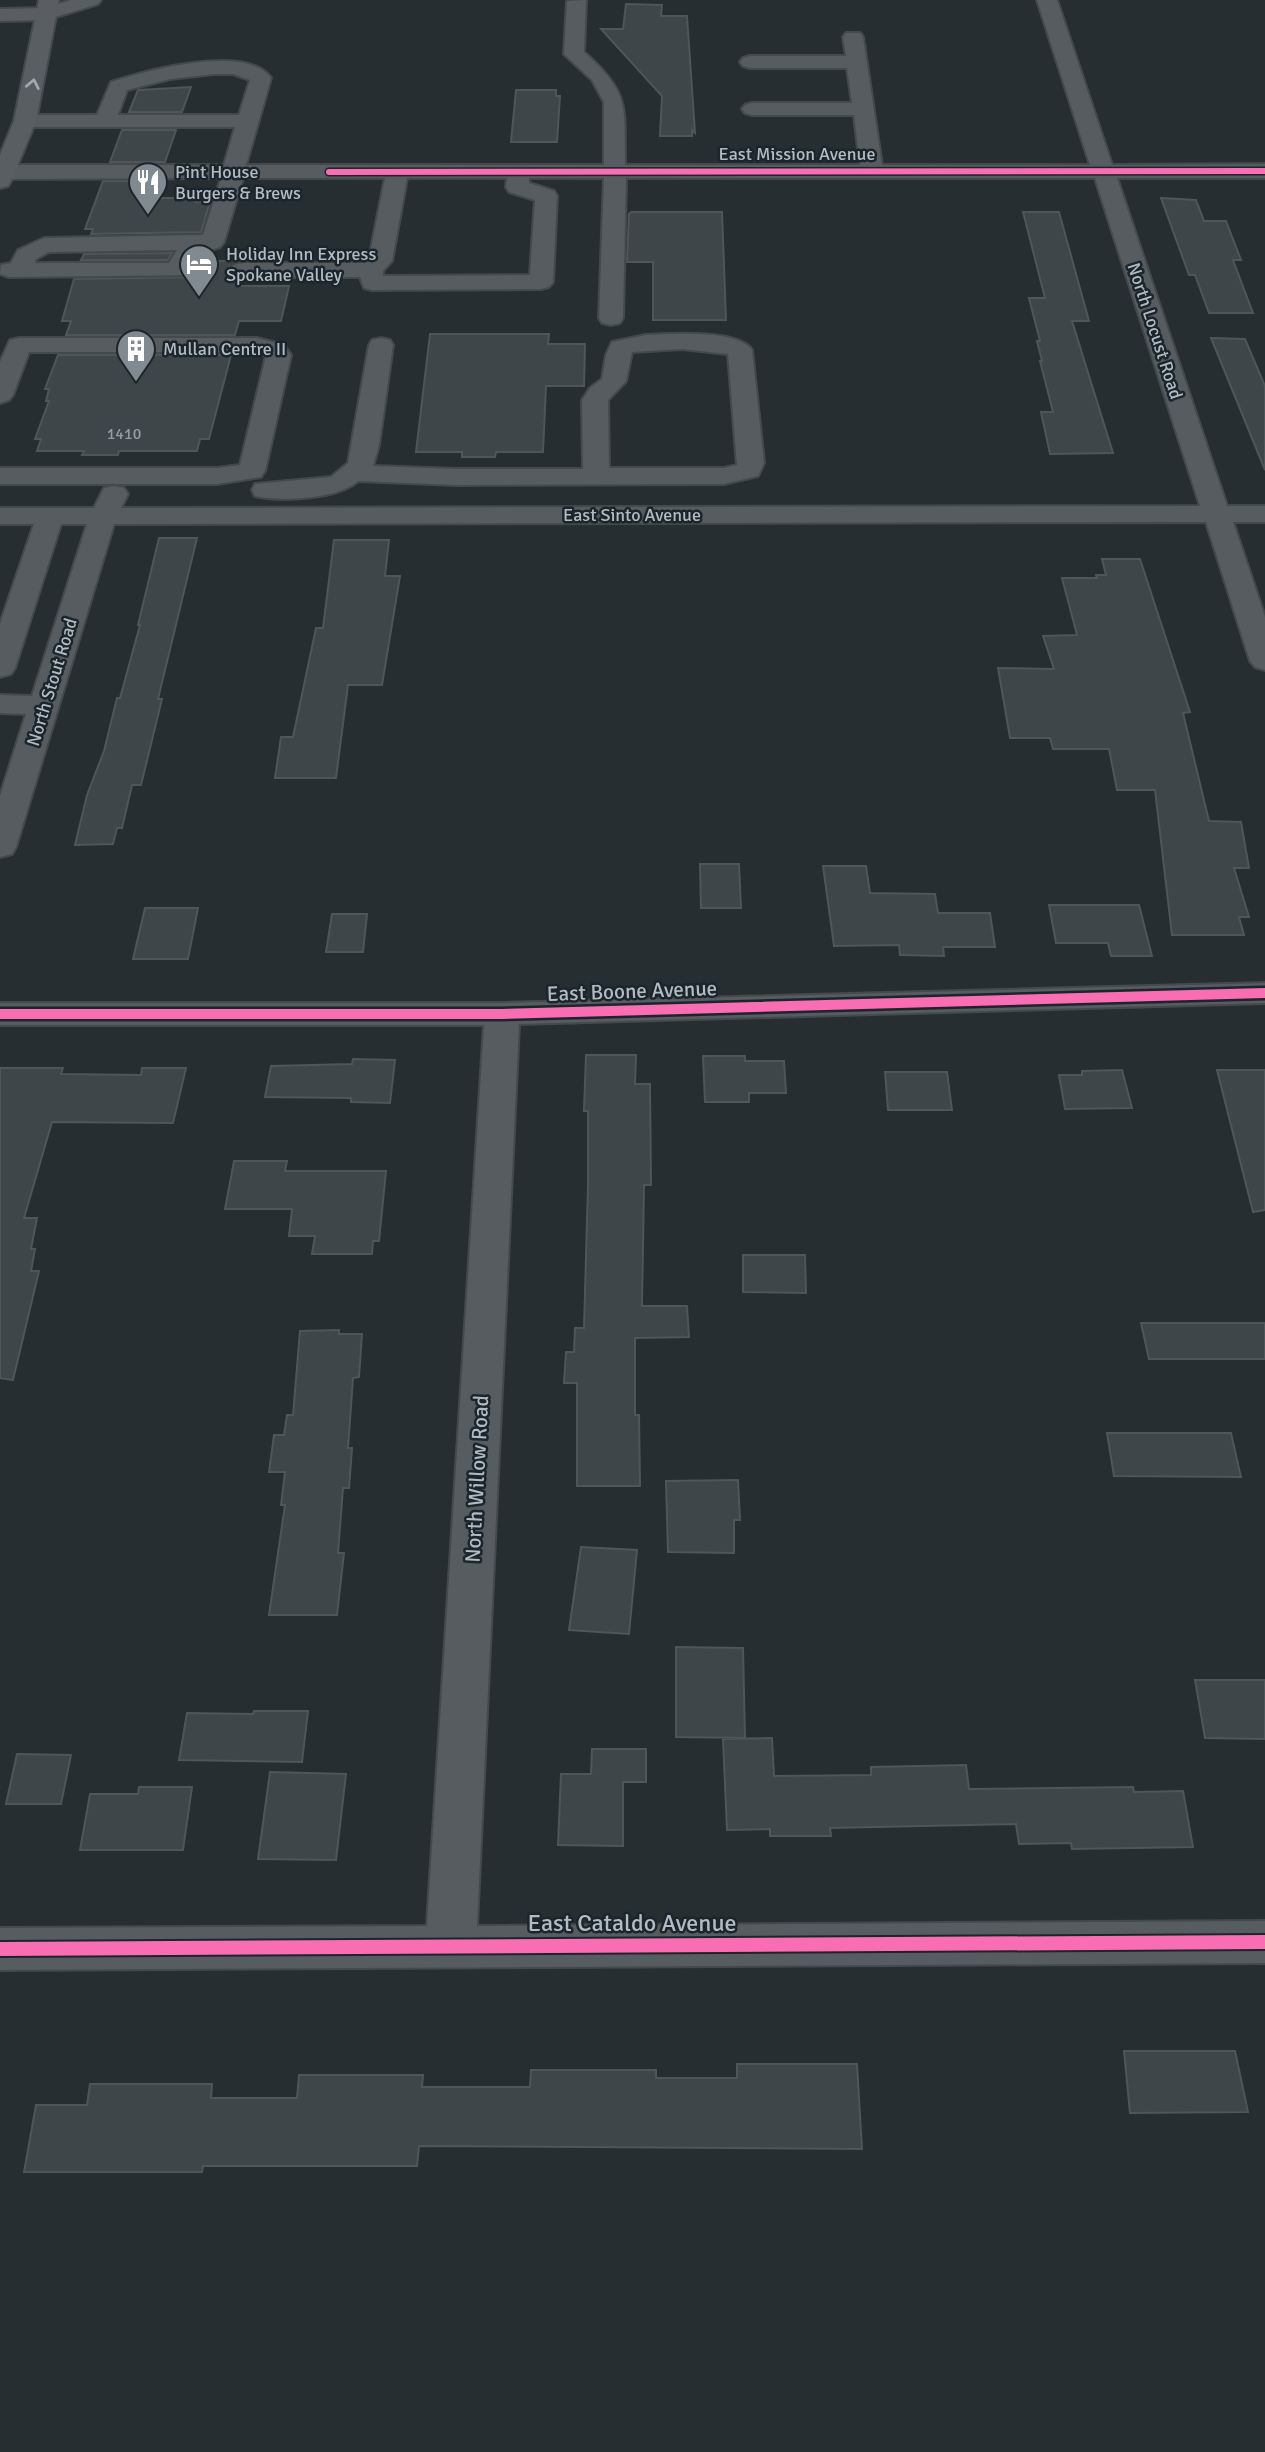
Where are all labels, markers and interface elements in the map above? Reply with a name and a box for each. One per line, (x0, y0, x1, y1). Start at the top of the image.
one-way arrow (24, 78, 39, 90)
street label: East Mission Avenue (719, 143, 875, 165)
restaurant icon: Pint House Burgers & Brews (127, 161, 169, 216)
place label: Pint House Burgers & Brews (175, 161, 301, 204)
hotel icon: Holiday Inn Express Spokane Valley (178, 243, 220, 298)
place label: Holiday Inn Express Spokane Valley (226, 243, 376, 286)
street label: North Locust Road (1123, 260, 1187, 402)
building icon: Mullan Centre II (115, 328, 157, 383)
place label: Mullan Centre II (163, 338, 286, 360)
house number: 1410 (107, 424, 141, 444)
street label: East Sinto Avenue (563, 504, 701, 526)
street label: North Stout Road (22, 615, 82, 749)
street label: East Boone Avenue (546, 975, 718, 1007)
street label: North Willow Road (460, 1395, 494, 1563)
street label: East Cataldo Avenue (527, 1908, 737, 1938)

